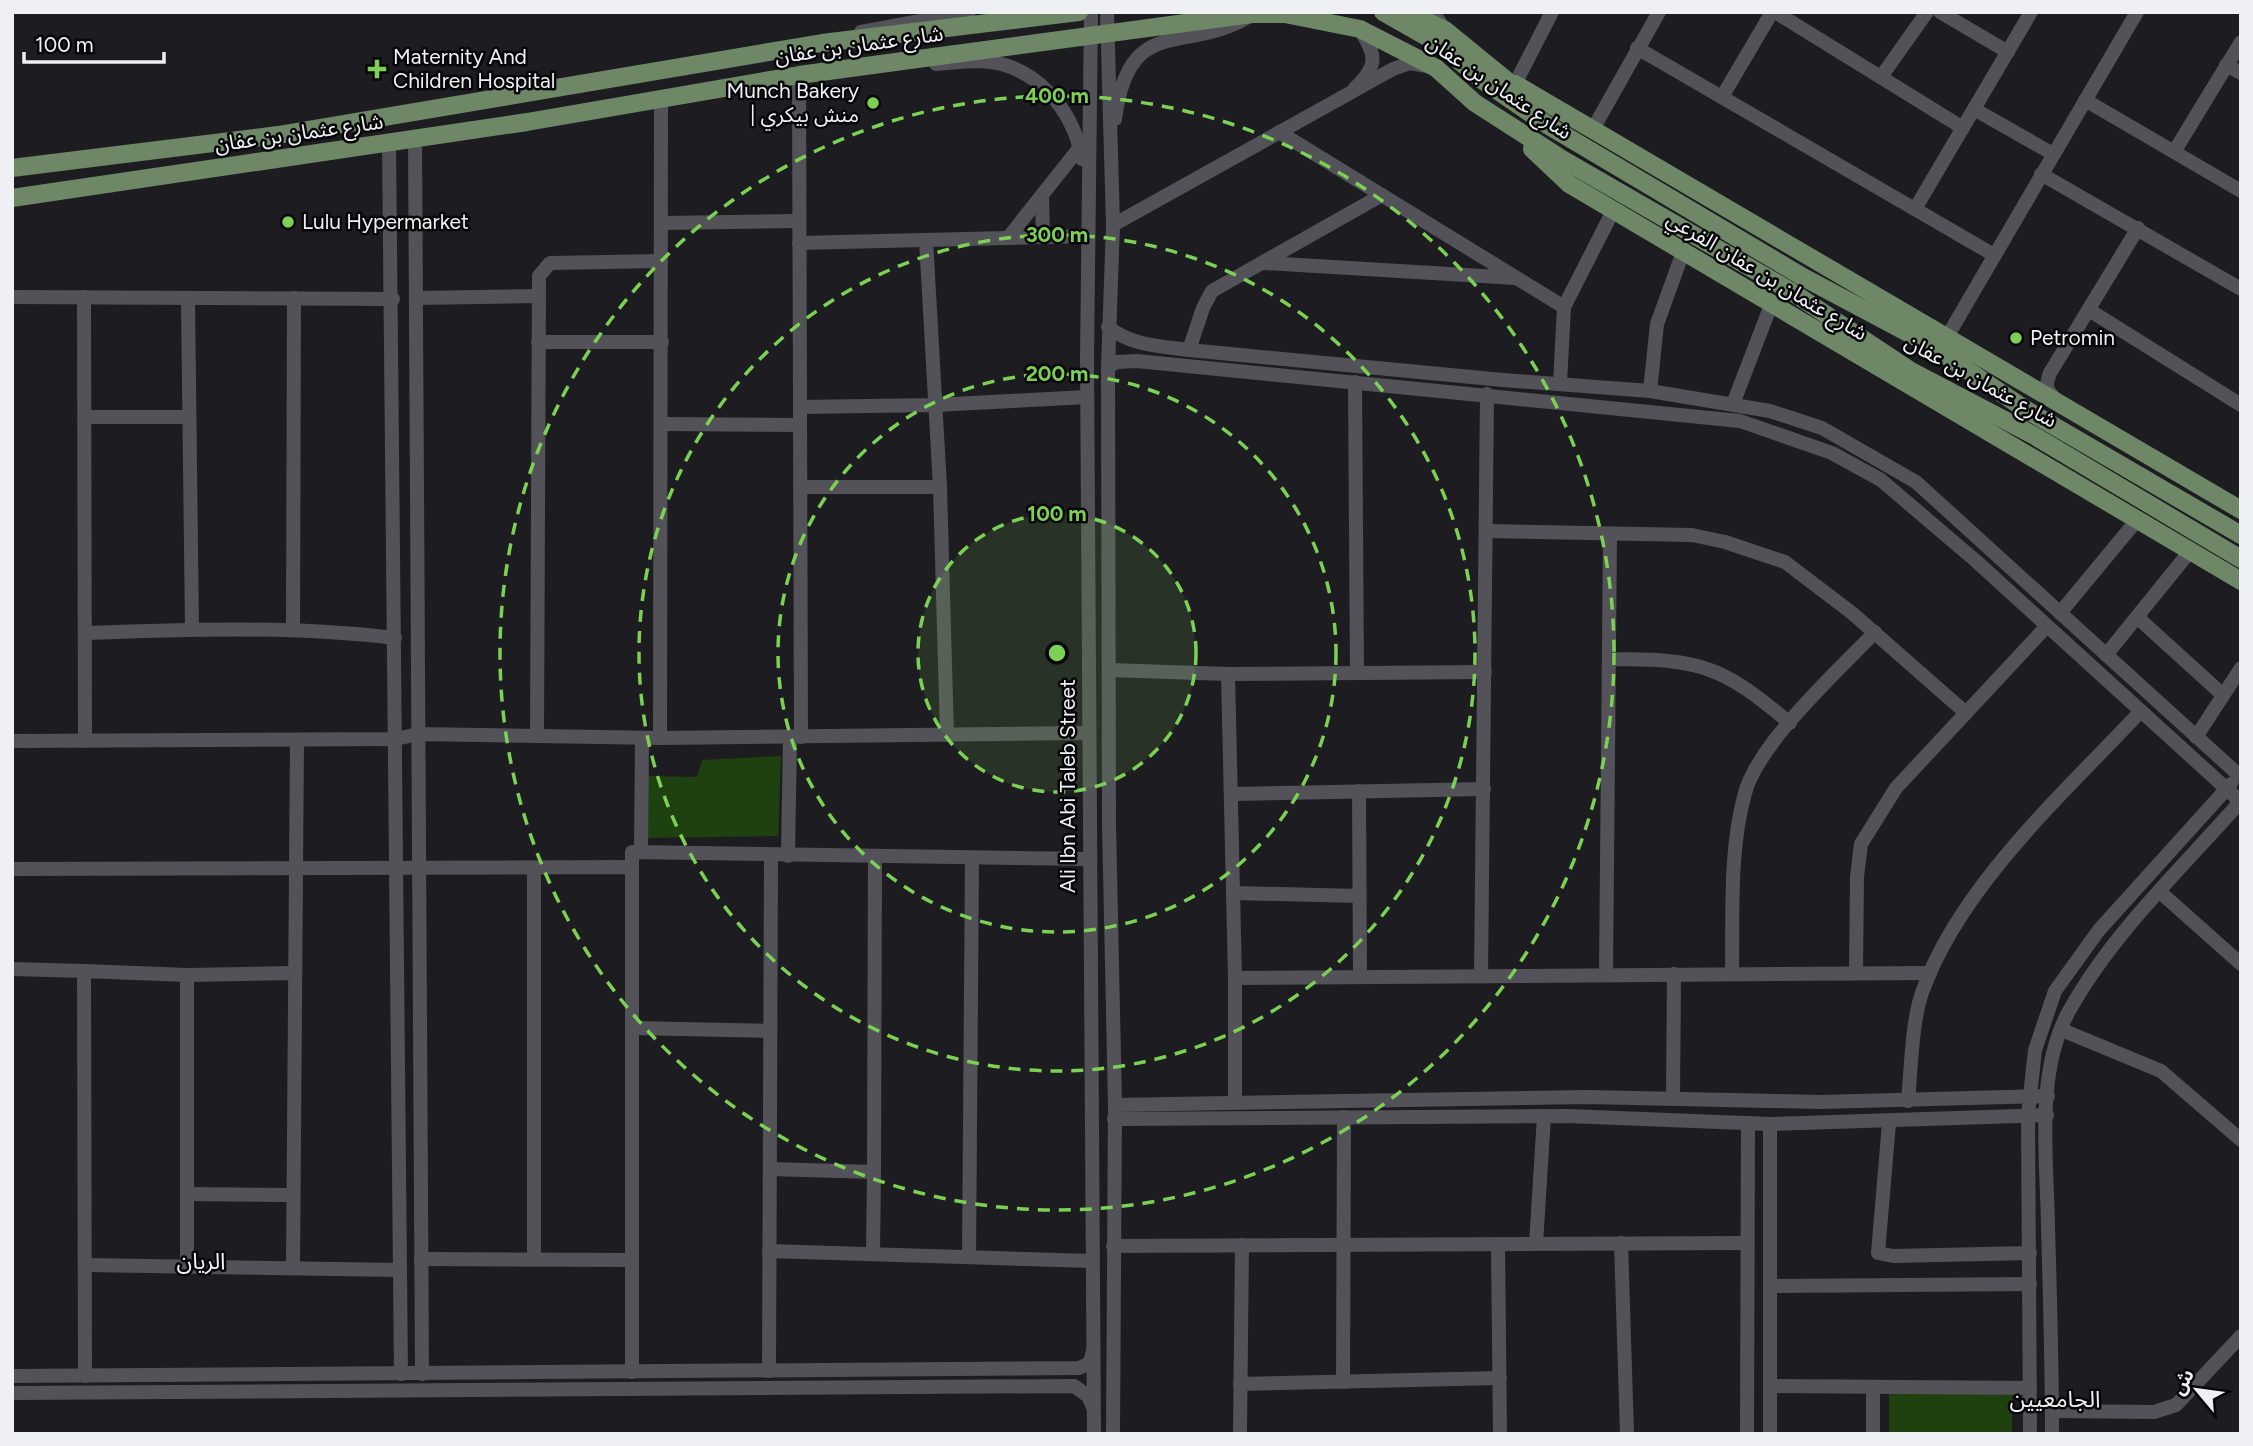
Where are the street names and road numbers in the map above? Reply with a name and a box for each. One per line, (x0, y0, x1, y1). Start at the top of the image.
street label: شارع عثمان بن عفان (773, 20, 945, 72)
street label: شارع عثمان بن عفان (1420, 29, 1577, 147)
street label: شارع عثمان بن عفان (213, 108, 385, 160)
street label: شارع عثمان بن عفان الفرعي (1660, 206, 1872, 349)
street label: شارع عثمان بن عفان (1899, 328, 2062, 435)
street label: Ali Ibn Abi Taleb Street (1055, 679, 1080, 893)

